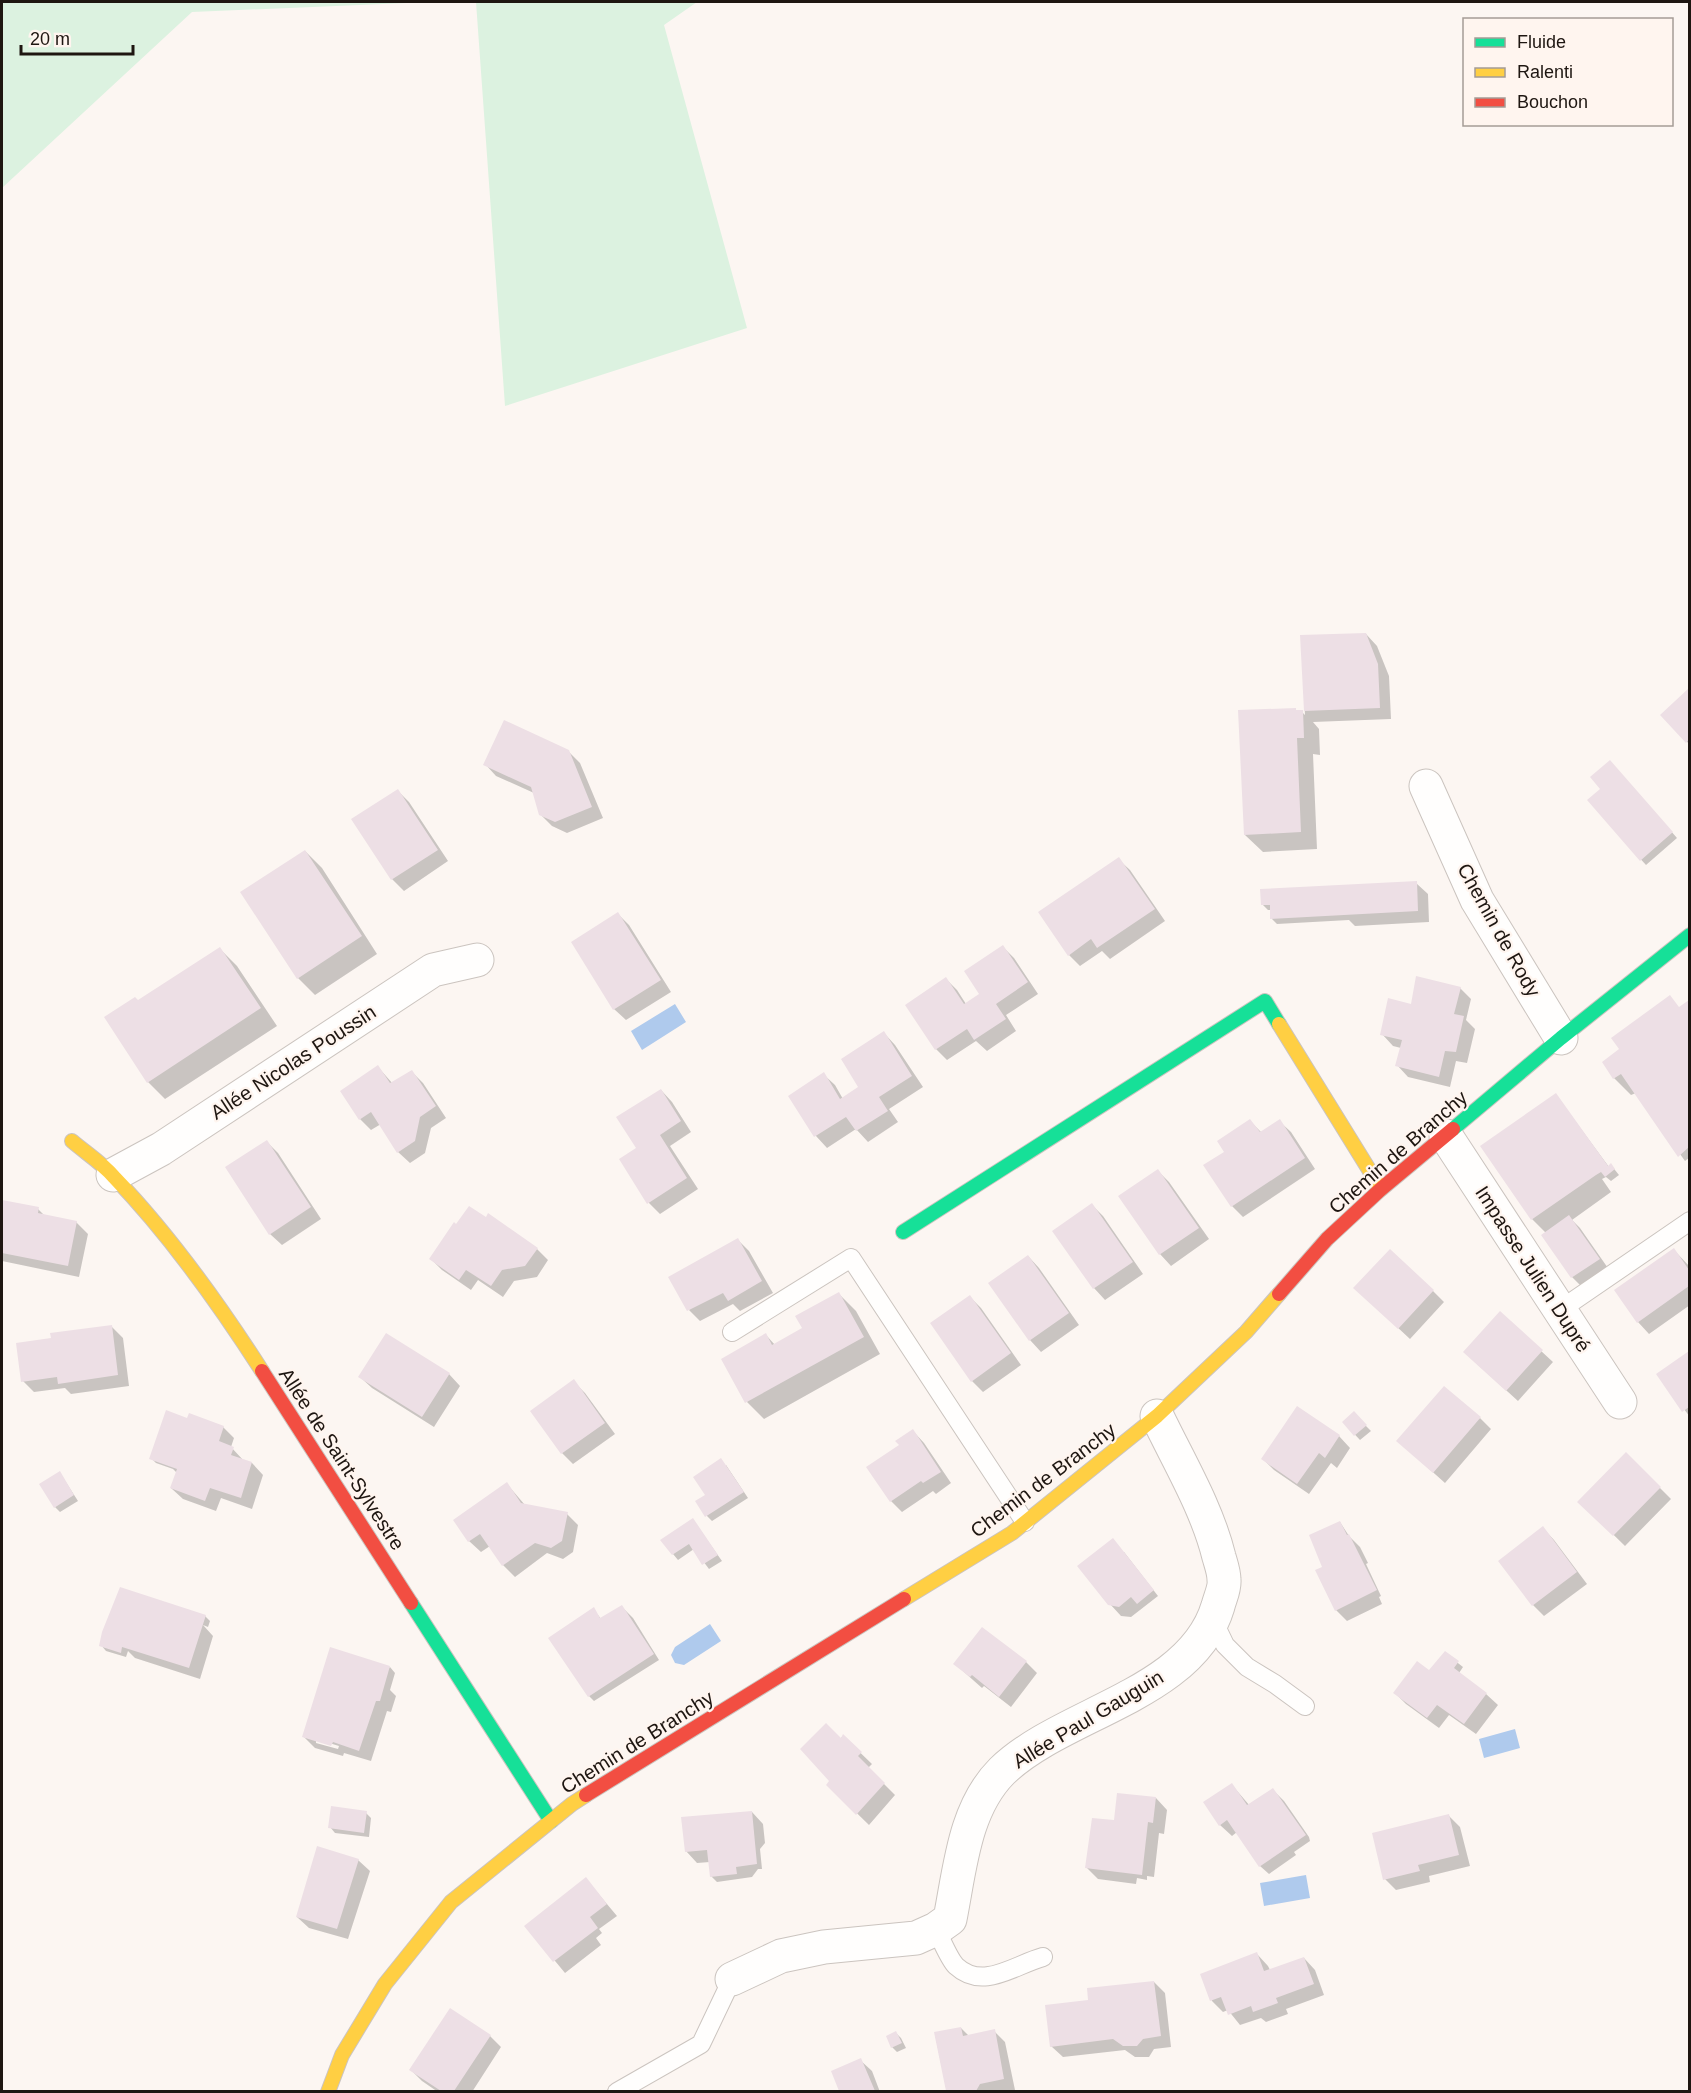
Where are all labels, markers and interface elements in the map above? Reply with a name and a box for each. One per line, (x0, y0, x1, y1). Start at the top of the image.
scale bar (21, 18, 134, 56)
legend (1463, 18, 1673, 126)
text: 20 m (30, 29, 70, 49)
text: Fluide (1517, 32, 1566, 52)
text: Ralenti (1517, 62, 1573, 82)
text: Bouchon (1517, 92, 1588, 112)
street label: Chemin de Rody (1453, 860, 1545, 1000)
street label: Allée Nicolas Poussin (206, 1000, 380, 1124)
street label: Chemin de Branchy (1324, 1086, 1472, 1218)
street label: Impasse Julien Dupré (1471, 1182, 1595, 1356)
street label: Allée de Saint-Sylvestre (275, 1364, 409, 1554)
street label: Chemin de Branchy (966, 1418, 1120, 1542)
street label: Allée Paul Gauguin (1009, 1665, 1167, 1773)
street label: Chemin de Branchy (557, 1686, 717, 1798)

